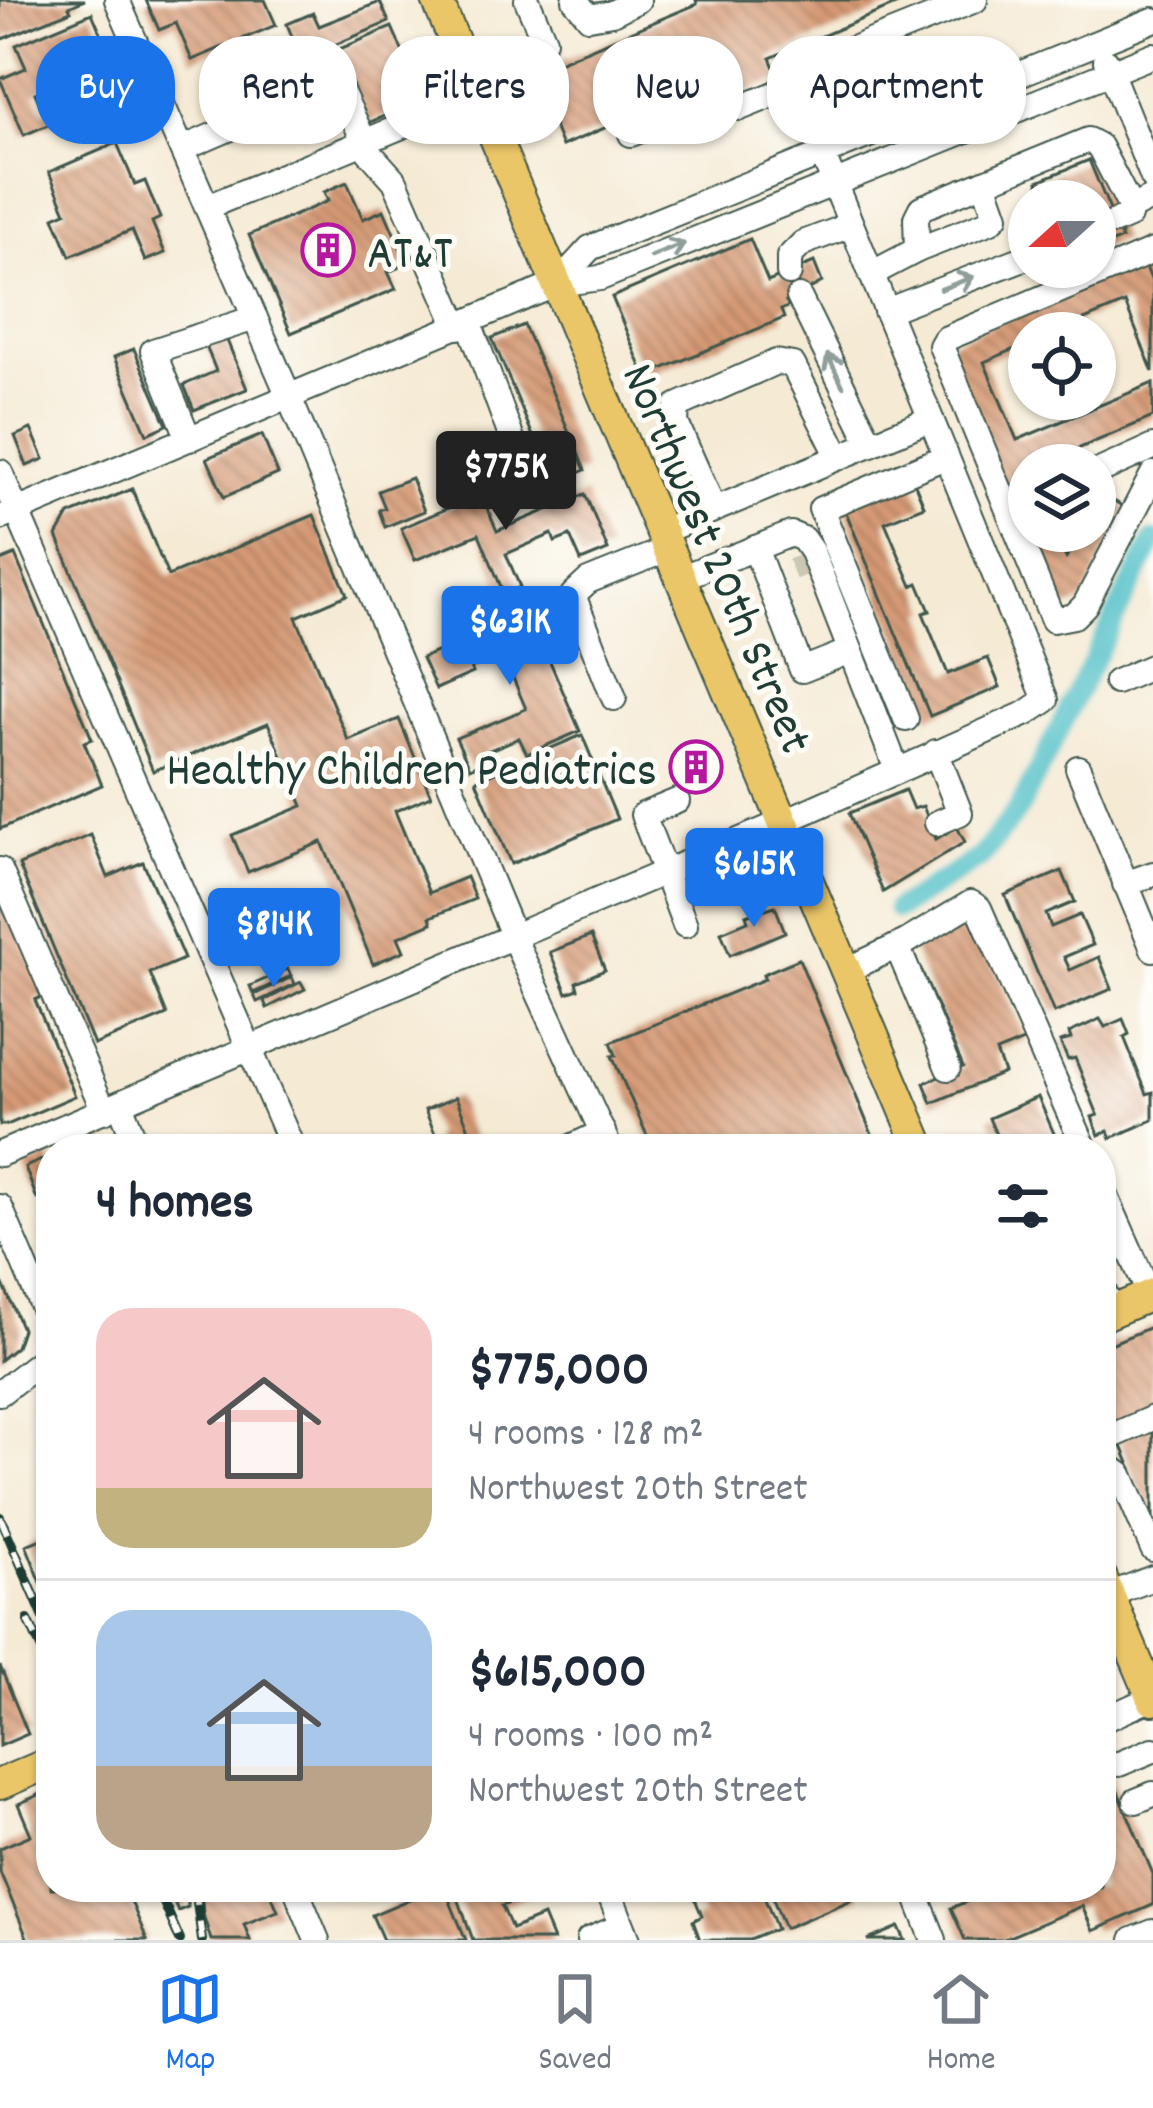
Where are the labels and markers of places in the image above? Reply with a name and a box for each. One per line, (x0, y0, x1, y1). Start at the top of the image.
building icon: AT&T (300, 222, 356, 278)
place label: AT&T (367, 223, 453, 292)
pin: $775K (422, 431, 590, 533)
pin: $631K (426, 586, 594, 688)
building icon: Healthy Children Pediatrics (668, 739, 724, 795)
place label: Healthy Children Pediatrics (166, 740, 657, 809)
pin: $615K (670, 828, 838, 930)
pin: $814K (190, 888, 358, 990)

